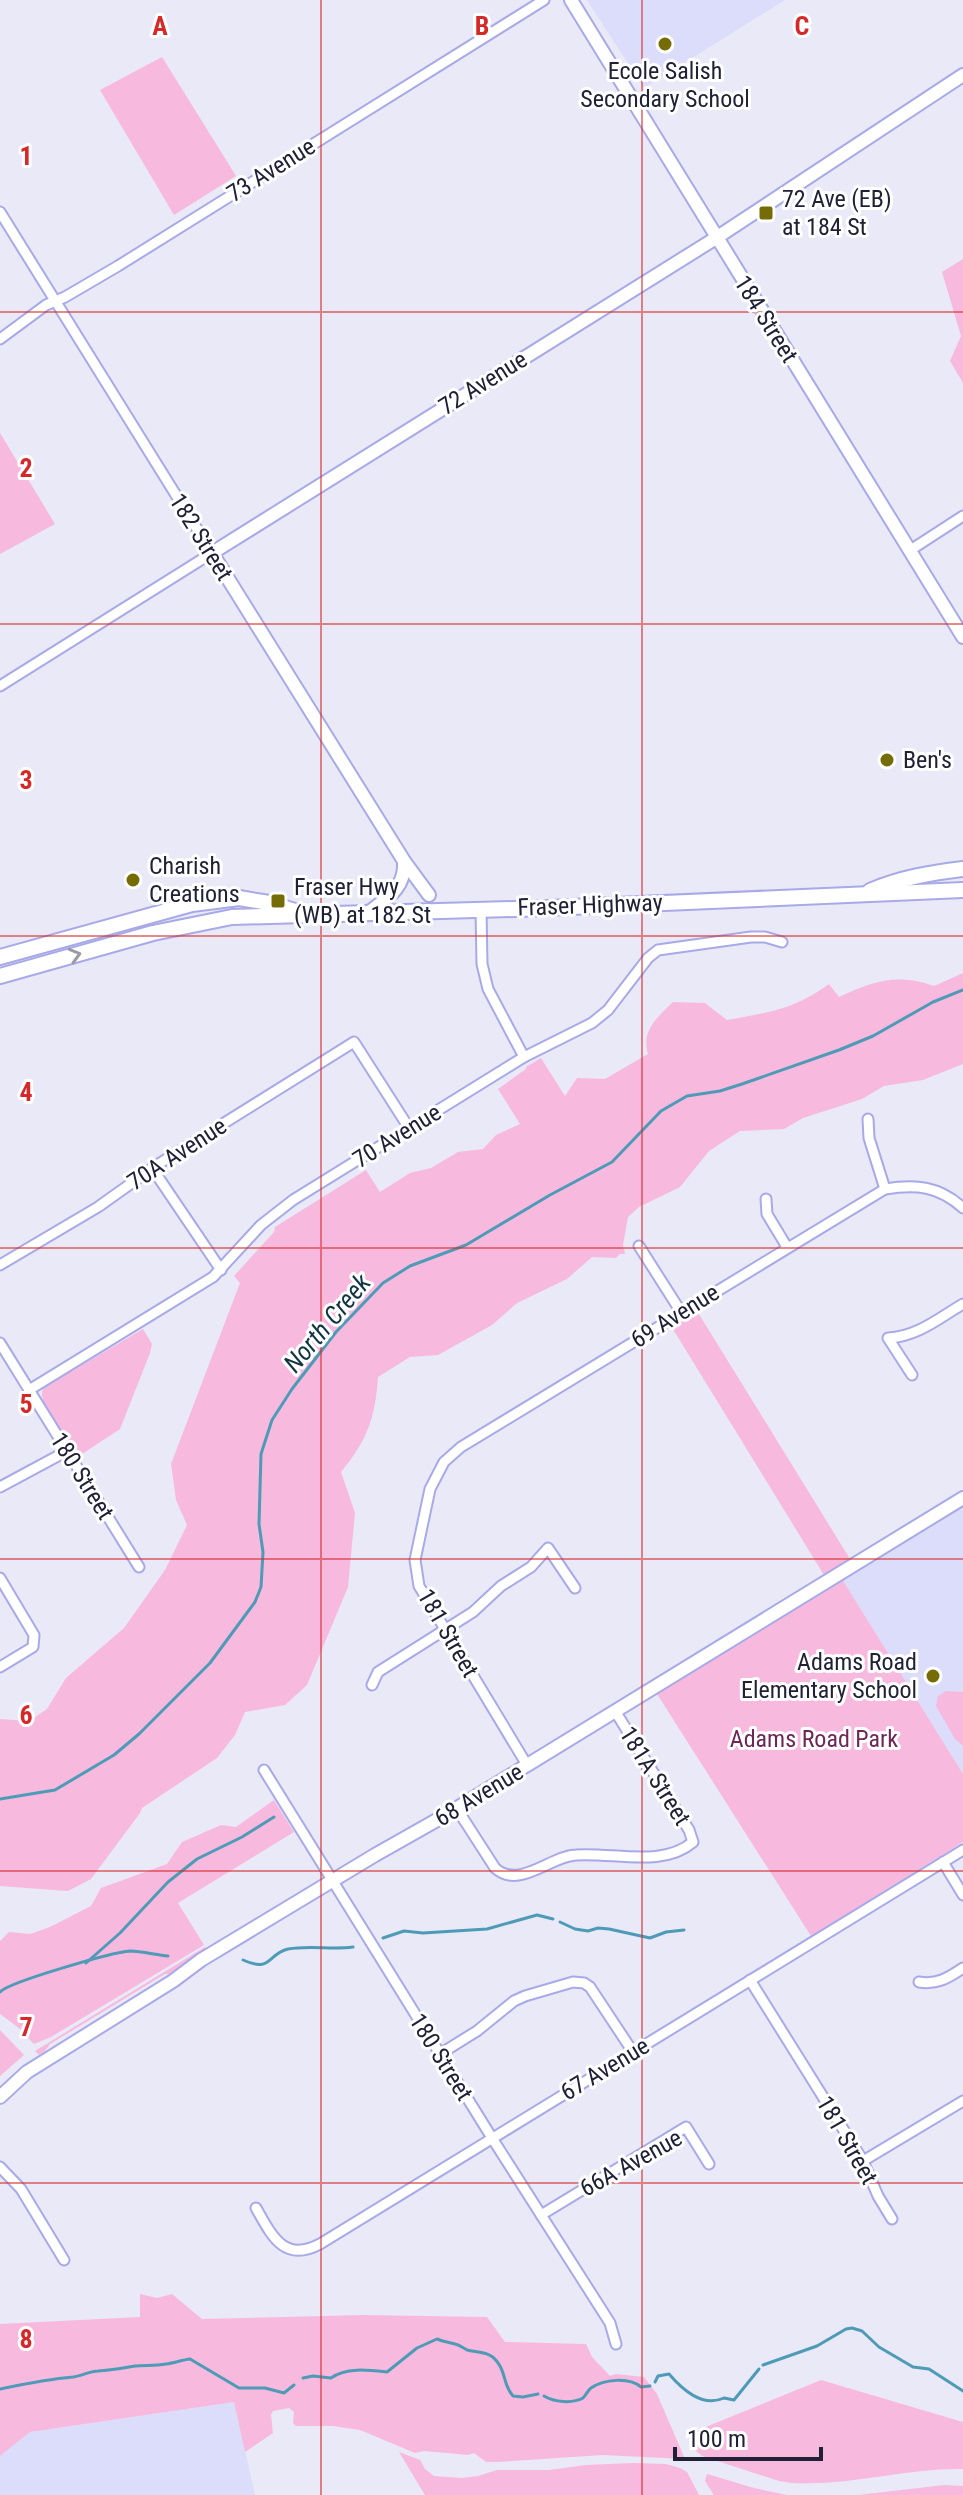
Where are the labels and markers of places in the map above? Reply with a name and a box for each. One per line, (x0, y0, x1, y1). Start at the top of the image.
marker: Ecole Salish Secondary School (656, 35, 674, 53)
place label: Ecole Salish Secondary School (580, 57, 750, 113)
place label: 72 Ave (EB) at 184 St (782, 185, 892, 241)
marker: 72 Ave (EB) at 184 St (757, 204, 775, 222)
place label: Ben's (903, 746, 952, 774)
marker: Ben's (878, 751, 896, 769)
place label: Charish Creations (149, 852, 240, 908)
marker: Charish Creations (124, 871, 142, 889)
place label: Fraser Hwy (WB) at 182 St (294, 873, 431, 929)
marker: Fraser Hwy (WB) at 182 St (269, 892, 287, 910)
place label: Adams Road Elementary School (741, 1648, 917, 1704)
marker: Adams Road Elementary School (924, 1667, 942, 1685)

